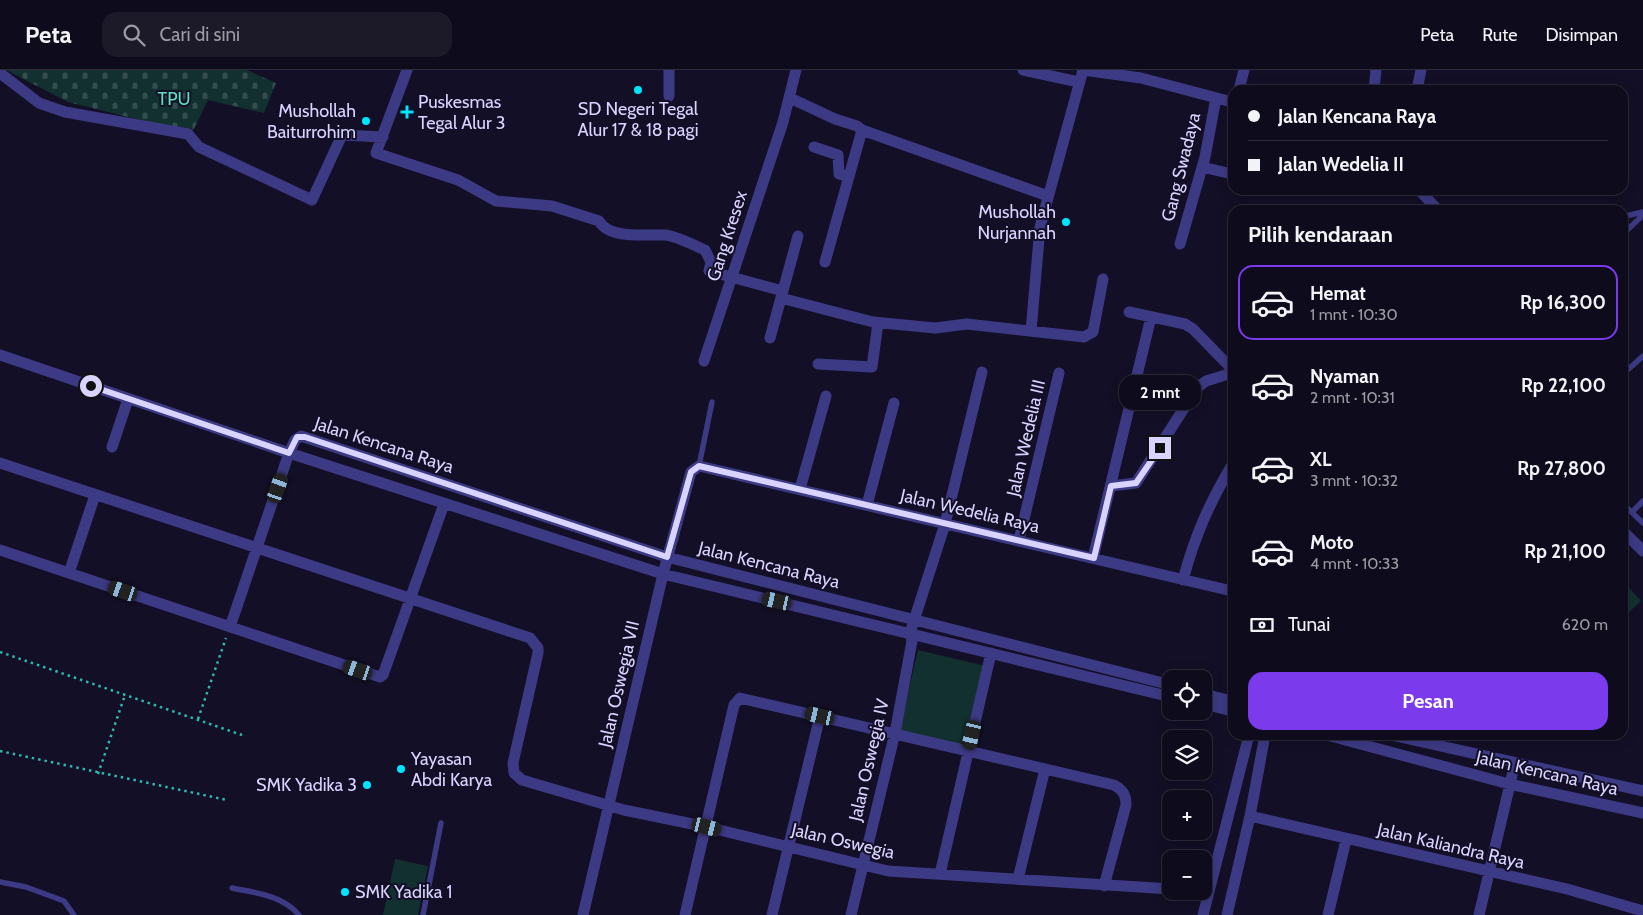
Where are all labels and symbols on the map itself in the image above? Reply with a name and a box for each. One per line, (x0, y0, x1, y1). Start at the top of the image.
marker: SD Negeri Tegal Alur 17 & 18 pagi (632, 84, 644, 96)
park label: TPU (158, 88, 190, 110)
place label: Puskesmas Tegal Alur 3 (418, 91, 505, 134)
place label: SD Negeri Tegal Alur 17 & 18 pagi (577, 98, 699, 141)
place label: Mushollah Baiturrohim (267, 100, 356, 143)
marker: Puskesmas Tegal Alur 3 (400, 105, 414, 119)
street label: Gang Swadaya (1157, 110, 1205, 224)
marker: Mushollah Baiturrohim (360, 115, 372, 127)
street label: Gang Kresex (702, 188, 752, 284)
place label: Mushollah Nurjannah (977, 201, 1056, 244)
marker: Mushollah Nurjannah (1060, 216, 1072, 228)
route start (80, 375, 102, 397)
callout: 2 mnt (1119, 376, 1201, 410)
street label: Jalan Wedelia III (1002, 377, 1050, 500)
street label: Jalan Kencana Raya (311, 412, 457, 478)
route end (1149, 437, 1171, 459)
car (266, 471, 289, 505)
street label: Jalan Wedelia Raya (897, 484, 1042, 538)
street label: Jalan Kencana Raya (695, 537, 842, 593)
car (106, 579, 139, 603)
car (760, 590, 793, 612)
street label: Jalan Oswegia VII (594, 618, 644, 750)
car (341, 658, 374, 682)
street label: Jalan Oswegia IV (844, 697, 894, 824)
car (803, 705, 836, 727)
car (961, 719, 982, 751)
street label: Jalan Kencana Raya (1473, 746, 1621, 800)
place label: Yayasan Abdi Karya (410, 748, 492, 791)
marker: Yayasan Abdi Karya (395, 763, 407, 775)
place label: SMK Yadika 3 (256, 774, 357, 796)
marker: SMK Yadika 3 (361, 779, 373, 791)
car (690, 816, 723, 838)
street label: Jalan Oswegia (788, 818, 897, 864)
street label: Jalan Kaliandra Raya (1374, 818, 1527, 874)
place label: SMK Yadika 1 (355, 881, 452, 903)
marker: SMK Yadika 1 (339, 886, 351, 898)

